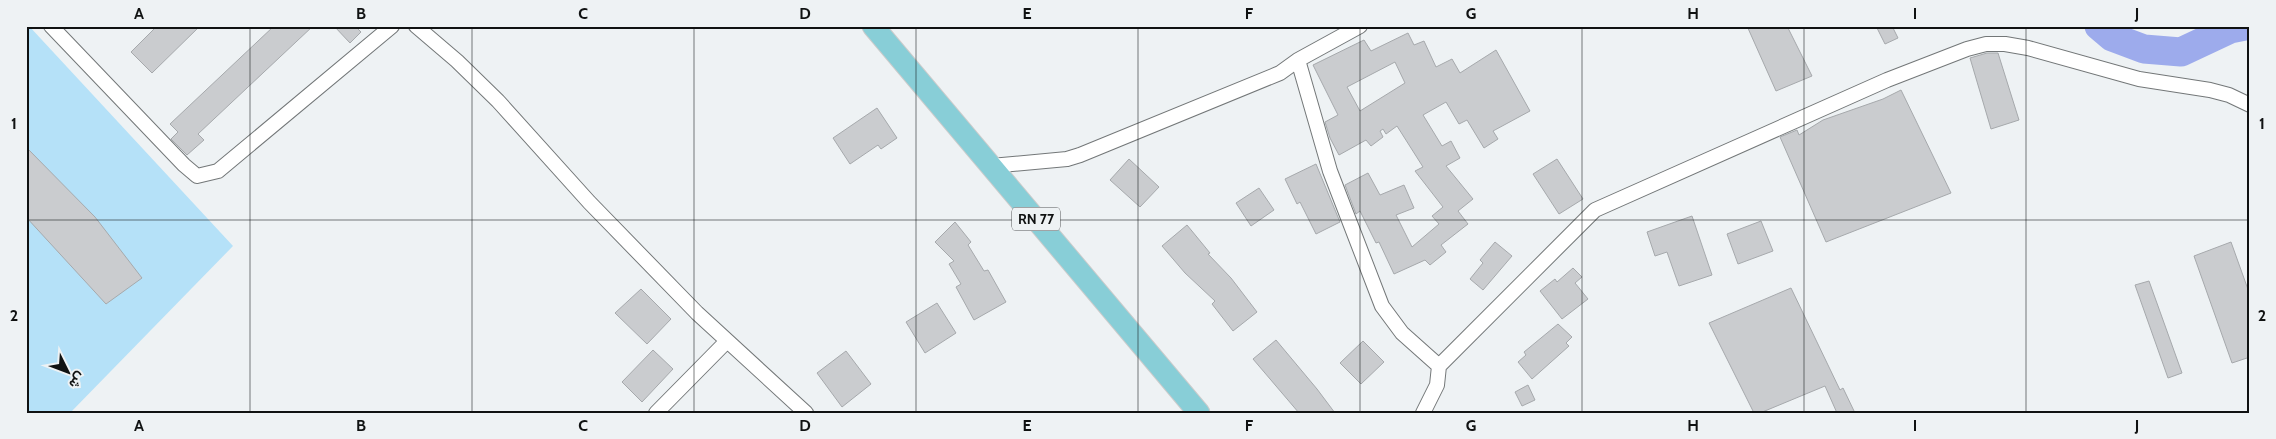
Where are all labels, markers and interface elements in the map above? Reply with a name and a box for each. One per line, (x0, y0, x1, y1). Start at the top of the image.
text: A (134, 4, 144, 23)
text: B (356, 4, 366, 23)
text: C (578, 4, 588, 23)
text: D (799, 4, 811, 23)
text: E (1022, 4, 1032, 23)
text: F (1245, 4, 1254, 23)
text: G (1466, 4, 1476, 23)
text: H (1687, 4, 1699, 23)
text: I (1913, 4, 1917, 23)
text: J (2134, 4, 2139, 23)
text: 1 (11, 114, 17, 133)
text: 1 (2259, 114, 2265, 133)
road number: RN 77 (1012, 208, 1060, 230)
text: 2 (10, 306, 18, 325)
text: 2 (2258, 306, 2266, 325)
north arrow (42, 346, 92, 396)
text: ش (65, 368, 90, 393)
text: A (134, 416, 144, 435)
text: B (356, 416, 366, 435)
text: C (578, 416, 588, 435)
text: D (799, 416, 811, 435)
text: E (1022, 416, 1032, 435)
text: F (1245, 416, 1254, 435)
text: G (1466, 416, 1476, 435)
text: H (1687, 416, 1699, 435)
text: I (1913, 416, 1917, 435)
text: J (2134, 416, 2139, 435)

